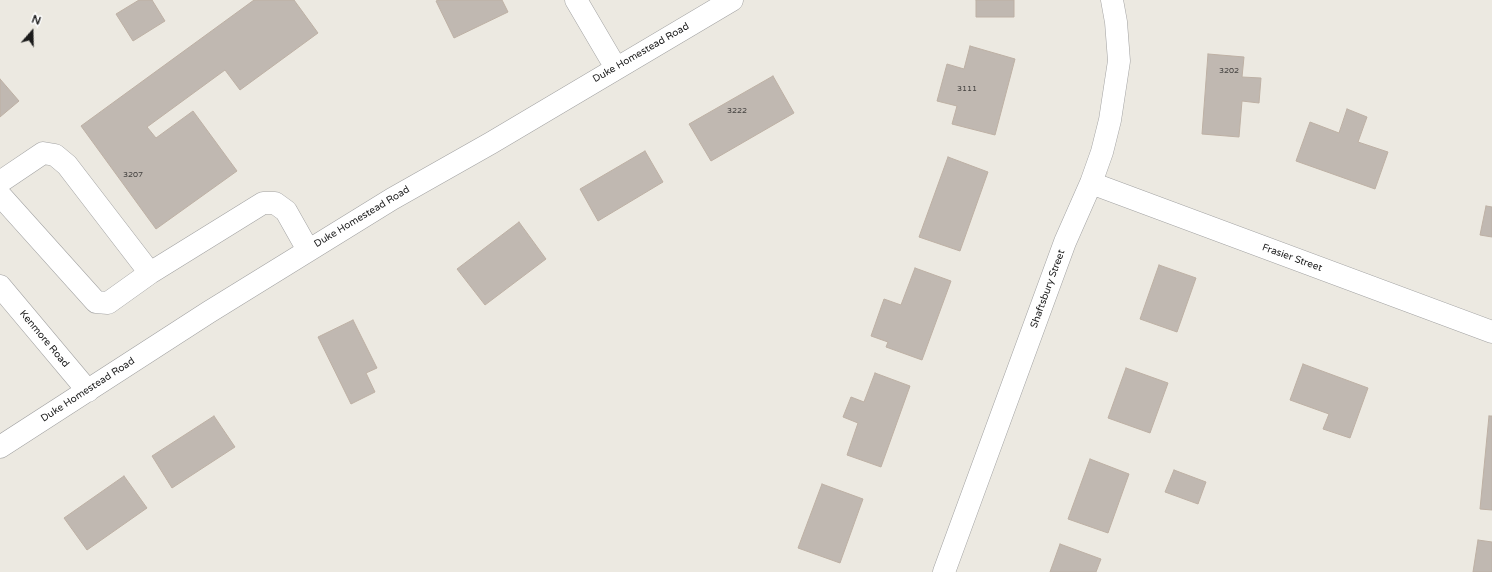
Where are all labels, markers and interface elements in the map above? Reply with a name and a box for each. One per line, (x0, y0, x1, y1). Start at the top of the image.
north arrow (12, 12, 52, 52)
text: N (30, 13, 43, 28)
street label: Duke Homestead Road (591, 20, 691, 86)
house number: 3202 (1219, 66, 1239, 76)
house number: 3111 (957, 84, 977, 94)
house number: 3222 (727, 106, 747, 116)
house number: 3207 (123, 170, 143, 180)
street label: Duke Homestead Road (312, 184, 412, 250)
street label: Frasier Street (1260, 242, 1324, 274)
street label: Shaftsbury Street (1028, 248, 1068, 330)
street label: Kenmore Road (17, 308, 71, 370)
street label: Duke Homestead Road (39, 355, 137, 425)

